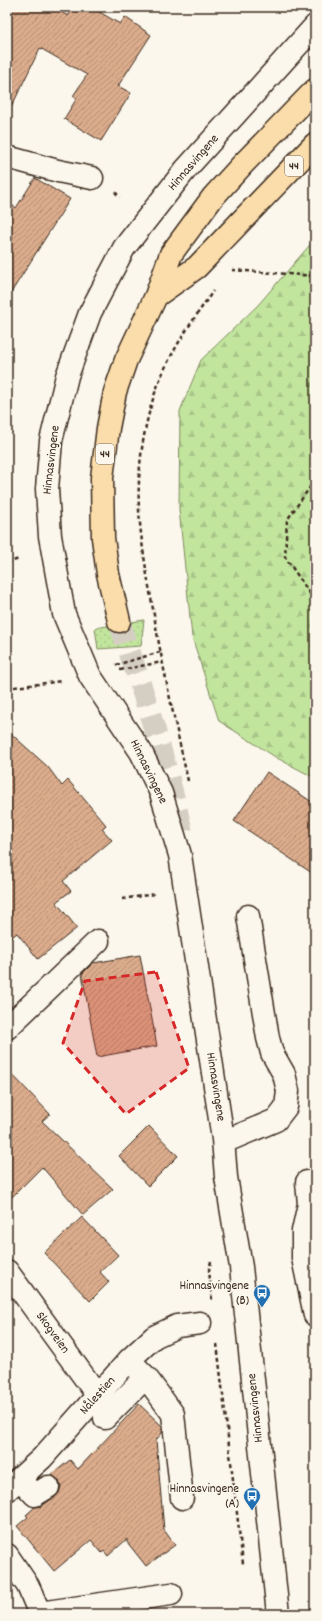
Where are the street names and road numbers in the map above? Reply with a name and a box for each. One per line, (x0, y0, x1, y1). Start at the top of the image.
street label: Hinnasvingene (164, 130, 224, 195)
road number: 44 (285, 156, 303, 176)
street label: Hinnasvingene (38, 424, 66, 496)
road number: 44 (96, 444, 114, 464)
street label: Hinnasvingene (124, 737, 172, 808)
street label: Hinnasvingene (200, 1051, 230, 1123)
street label: Skogveien (30, 1308, 74, 1358)
street label: Hinnasvingene (243, 1372, 269, 1444)
street label: Nålestien (76, 1373, 120, 1419)

